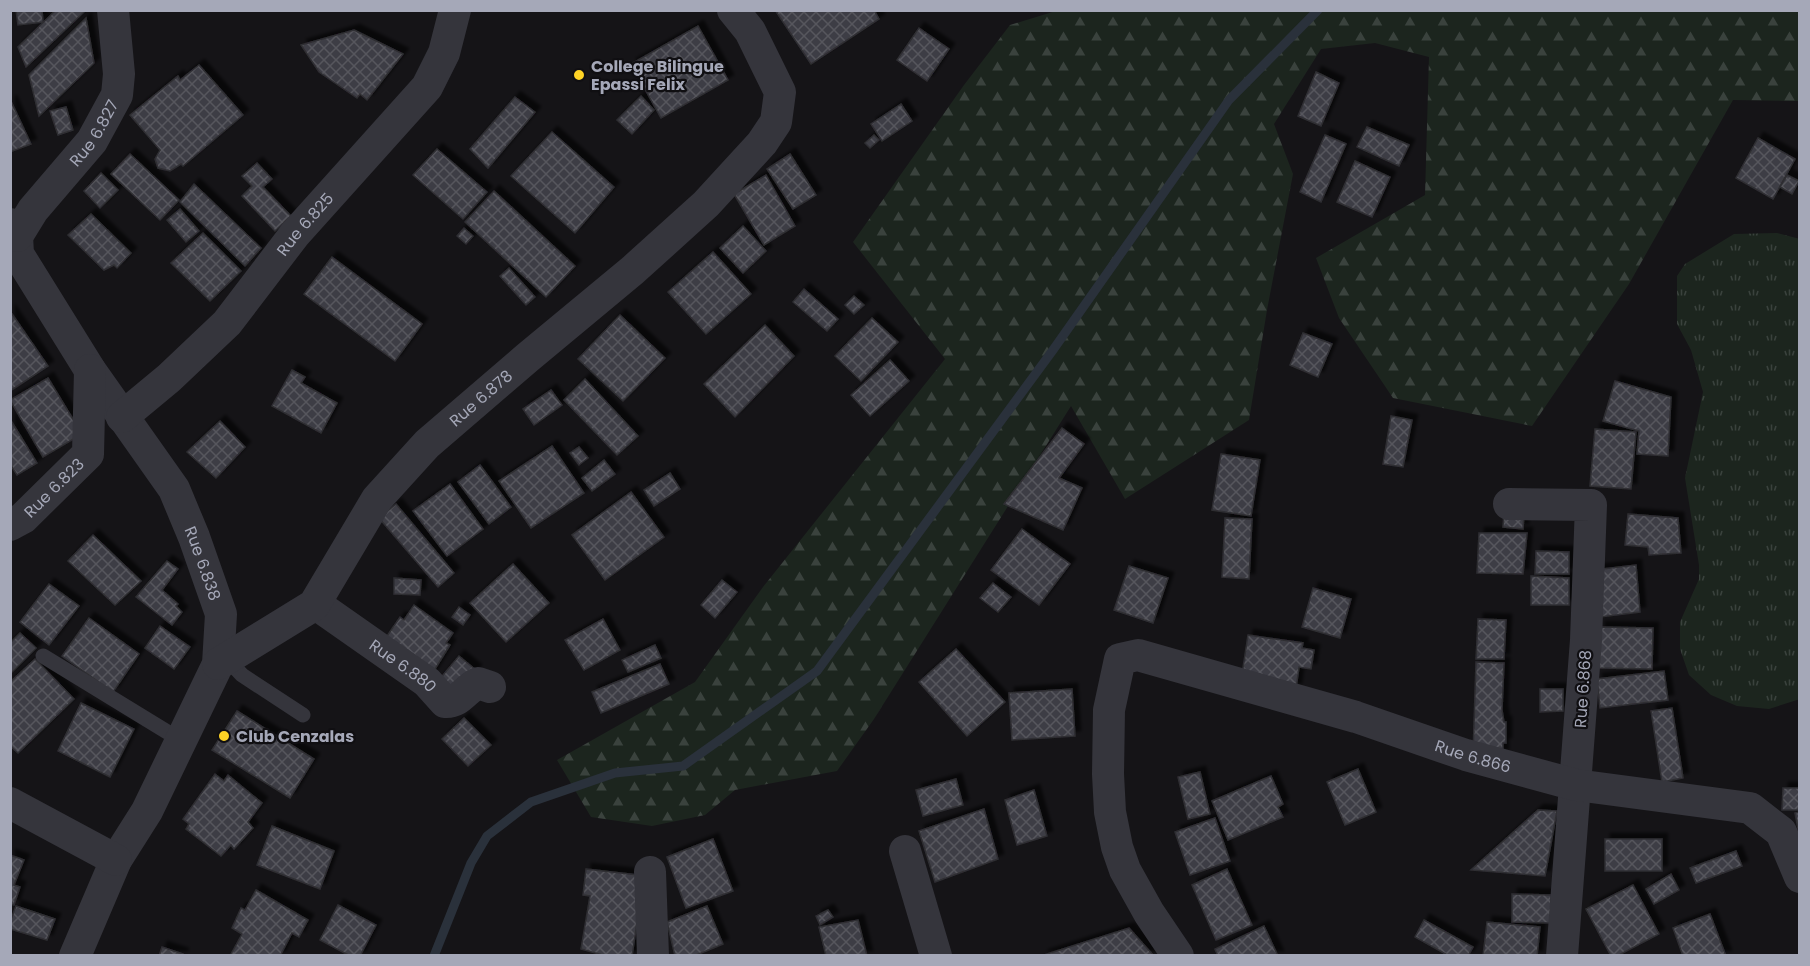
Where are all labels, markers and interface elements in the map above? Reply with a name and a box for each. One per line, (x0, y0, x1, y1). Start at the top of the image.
place label: College Bilingue Epassi Felix (591, 55, 724, 96)
marker: College Bilingue Epassi Felix (572, 68, 586, 82)
street label: Rue 6.827 (64, 95, 124, 171)
street label: Rue 6.825 (271, 187, 339, 261)
street label: Rue 6.878 (444, 364, 517, 432)
street label: Rue 6.823 (18, 453, 89, 523)
street label: Rue 6.838 (179, 523, 227, 604)
street label: Rue 6.880 (365, 634, 442, 697)
street label: Rue 6.868 (1569, 649, 1597, 729)
place label: Club Cenzalas (236, 725, 354, 748)
marker: Club Cenzalas (217, 729, 231, 743)
street label: Rue 6.866 (1432, 734, 1514, 778)

